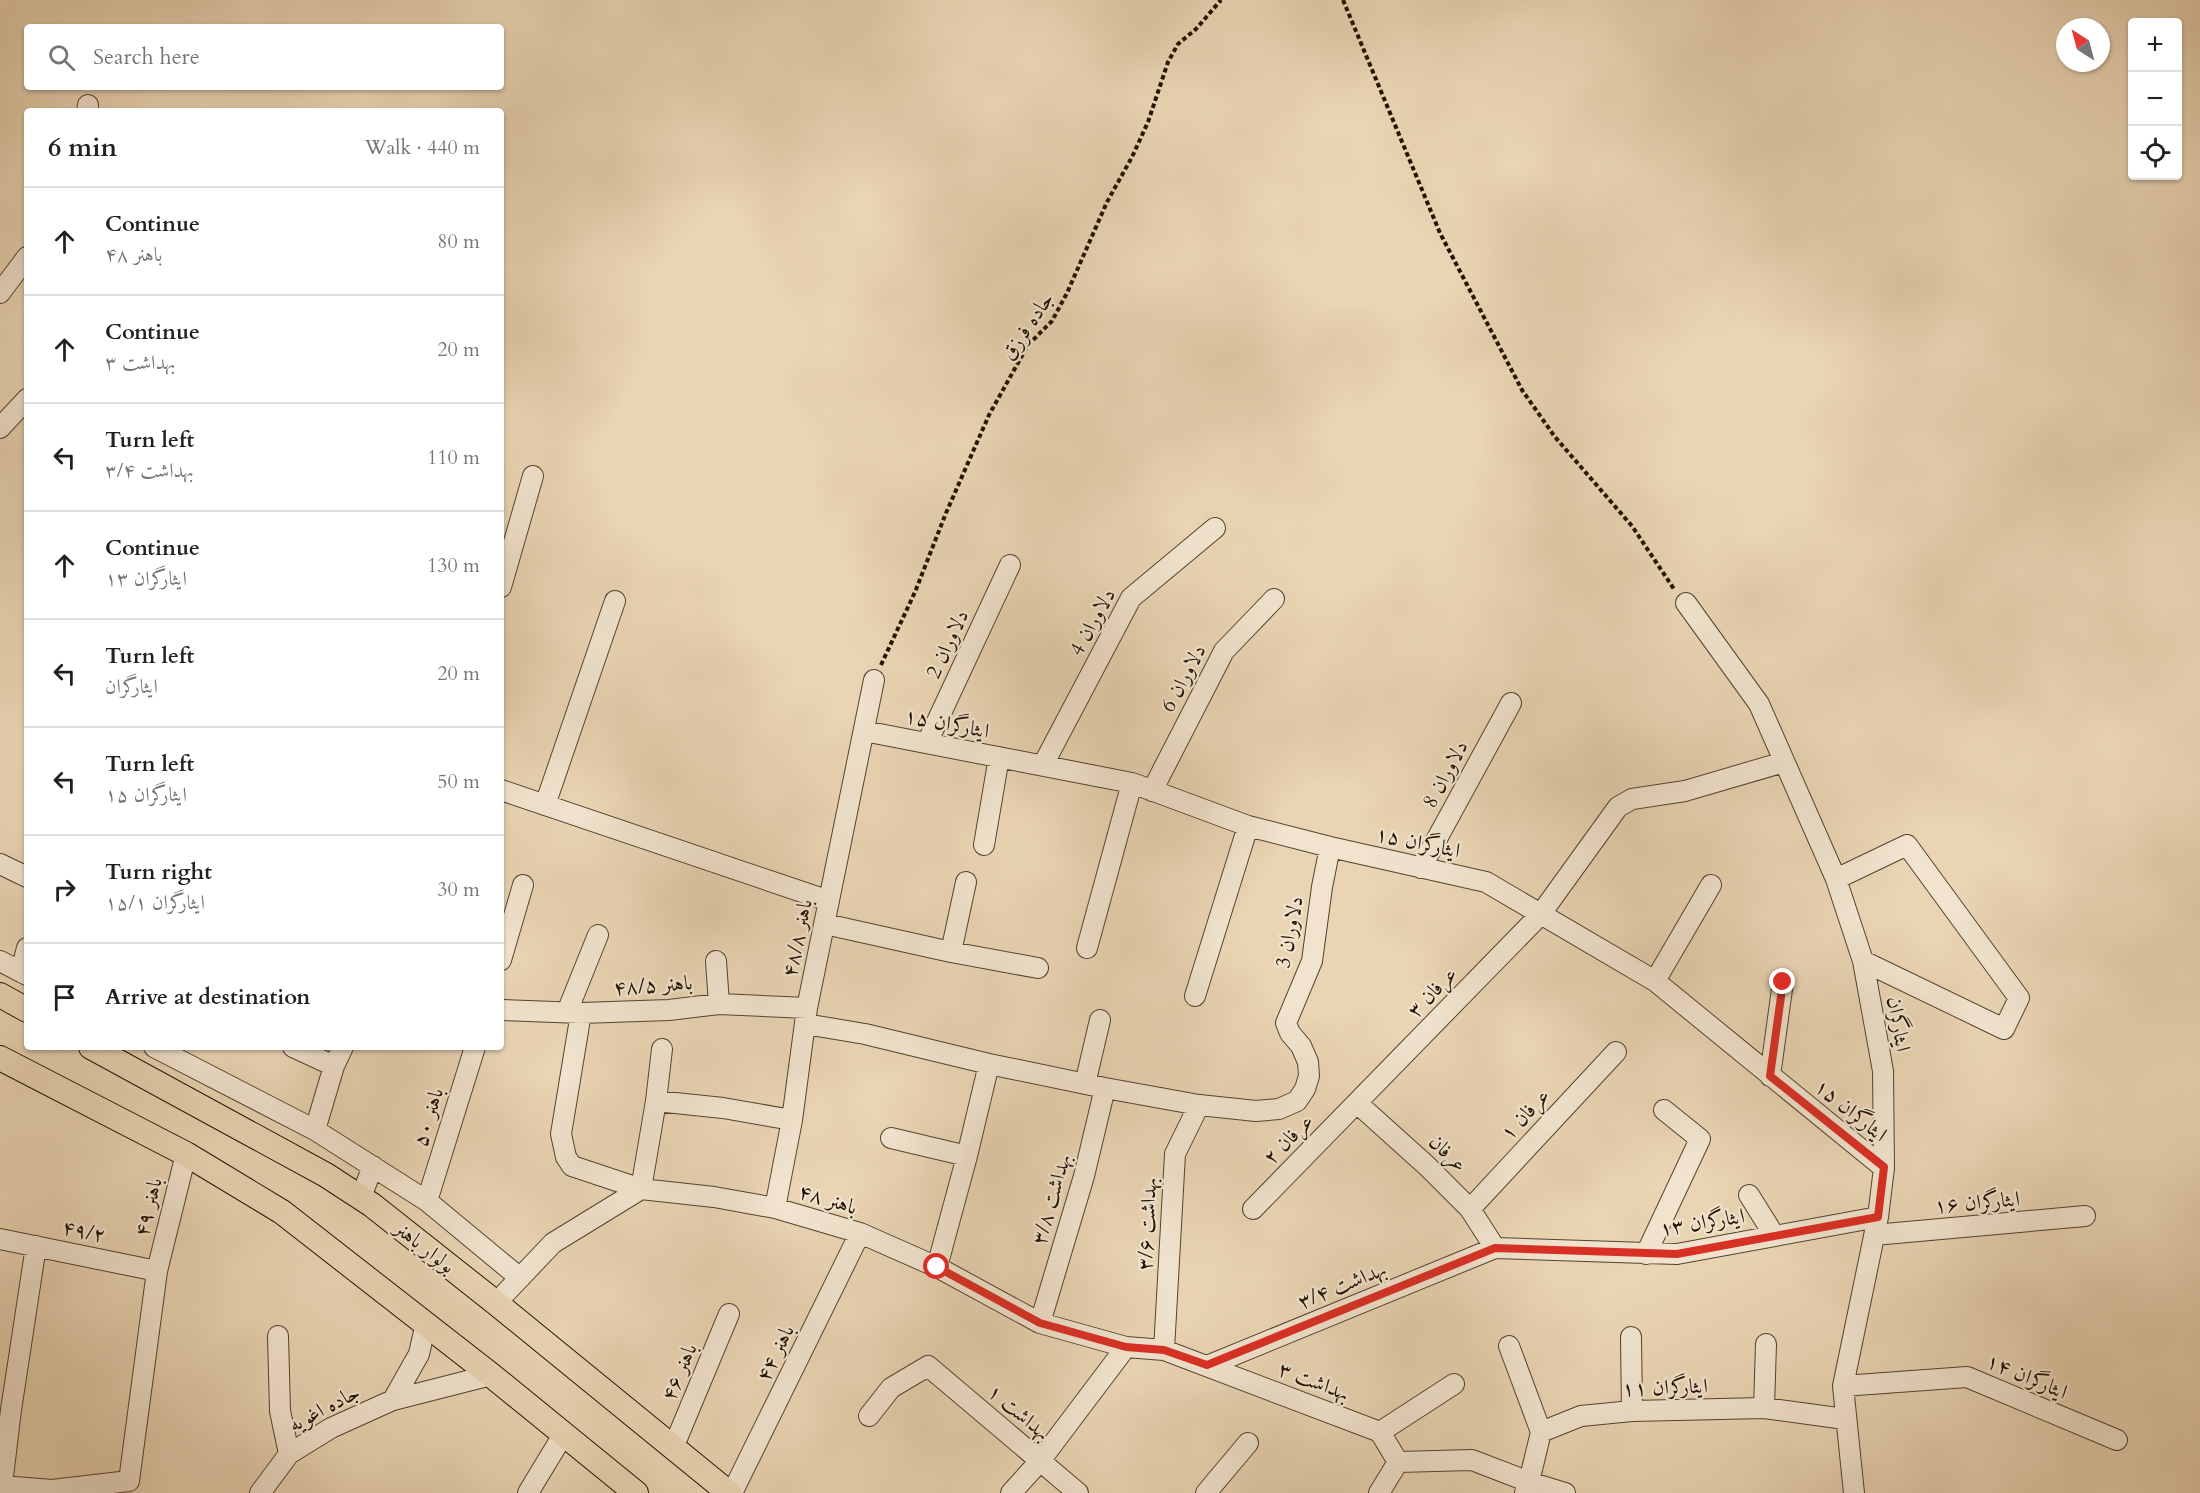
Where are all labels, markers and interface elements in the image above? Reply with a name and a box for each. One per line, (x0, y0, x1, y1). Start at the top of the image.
north arrow (2056, 18, 2110, 72)
map controls (2128, 18, 2182, 180)
button: + (2128, 18, 2182, 72)
search box (24, 24, 504, 90)
icon: search (45, 41, 78, 74)
text: Search here (93, 42, 200, 72)
button: − (2128, 72, 2182, 126)
button: locate (2128, 126, 2182, 180)
text: 6 min (48, 130, 117, 165)
text: Walk · 440 m (365, 134, 480, 161)
text: Continue (105, 209, 200, 239)
icon: ahead (48, 225, 81, 258)
text: 80 m (437, 228, 480, 255)
text: باهنر ۴۸ (105, 241, 162, 268)
street label: جاده فرزق (994, 286, 1061, 366)
text: Continue (105, 317, 200, 347)
icon: ahead (48, 333, 81, 366)
text: 20 m (437, 336, 480, 363)
text: بهداشت ۳ (105, 349, 175, 376)
text: Turn left (105, 425, 194, 455)
icon: left (48, 441, 81, 474)
text: 110 m (427, 444, 480, 471)
text: بهداشت ۳/۴ (105, 457, 194, 484)
text: Continue (105, 533, 200, 563)
icon: ahead (48, 549, 81, 582)
text: 130 m (427, 552, 480, 579)
text: ایثارگران ۱۳ (105, 565, 187, 592)
street label: دلاوران 4 (1062, 583, 1123, 661)
street label: دلاوران 2 (919, 605, 976, 683)
street label: دلاوران 6 (1154, 639, 1213, 717)
text: Turn left (105, 641, 194, 671)
icon: left (48, 657, 81, 690)
text: 20 m (437, 660, 480, 687)
text: ایثارگران (105, 673, 158, 700)
street label: ایثارگران ۱۵ (902, 701, 992, 746)
street label: دلاوران 8 (1416, 735, 1475, 813)
text: Turn left (105, 749, 194, 779)
icon: left (48, 765, 81, 798)
text: 50 m (437, 768, 480, 795)
text: ایثارگران ۱۵ (105, 781, 187, 808)
street label: ایثارگران ۱۵ (1373, 819, 1463, 866)
text: Turn right (105, 857, 212, 887)
icon: right (48, 873, 81, 906)
text: 30 m (437, 876, 480, 903)
text: ایثارگران ۱۵/۱ (105, 889, 205, 916)
street label: دلاوران 3 (1268, 894, 1311, 971)
street label: باهنر ۴۸/۸ (775, 896, 820, 980)
street label: عرفان ۳ (1401, 960, 1464, 1024)
street label: باهنر ۴۸/۵ (613, 968, 694, 1003)
route end (1769, 968, 1795, 994)
icon: arrive (48, 981, 81, 1014)
text: Arrive at destination (105, 982, 310, 1012)
street label: ایثارگران (1879, 994, 1918, 1054)
street label: ایثارگران ۱۵ (1808, 1072, 1893, 1149)
street label: عرفان ۱ (1494, 1082, 1557, 1147)
street label: باهنر ۵۰ (406, 1084, 451, 1150)
street label: عرفان ۲ (1257, 1108, 1320, 1171)
street label: عرفان (1422, 1128, 1473, 1179)
street label: بهداشت ۳/۸ (1025, 1150, 1078, 1248)
street label: باهنر ۴۹ (127, 1174, 170, 1240)
street label: باهنر ۴۸ (795, 1177, 861, 1222)
street label: بهداشت ۳/۶ (1131, 1177, 1164, 1271)
street label: ایثارگران ۱۶ (1933, 1184, 2021, 1221)
street label: ایثارگران ۱۳ (1657, 1201, 1747, 1244)
street label: ۴۹/۲ (60, 1213, 108, 1250)
street label: بولوار باهنر (386, 1213, 461, 1281)
route start (923, 1253, 949, 1279)
street label: بهداشت ۳/۴ (1294, 1255, 1391, 1316)
street label: باهنر ۴۴ (749, 1320, 802, 1387)
street label: باهنر ۴۶ (654, 1339, 705, 1405)
street label: ایثارگران ۱۴ (1982, 1346, 2072, 1407)
street label: بهداشت ۳ (1274, 1355, 1354, 1408)
street label: ایثارگران ۱۱ (1622, 1372, 1708, 1403)
street label: بهداشت ۱ (981, 1377, 1056, 1447)
street label: جاده اغویه (284, 1378, 365, 1439)

